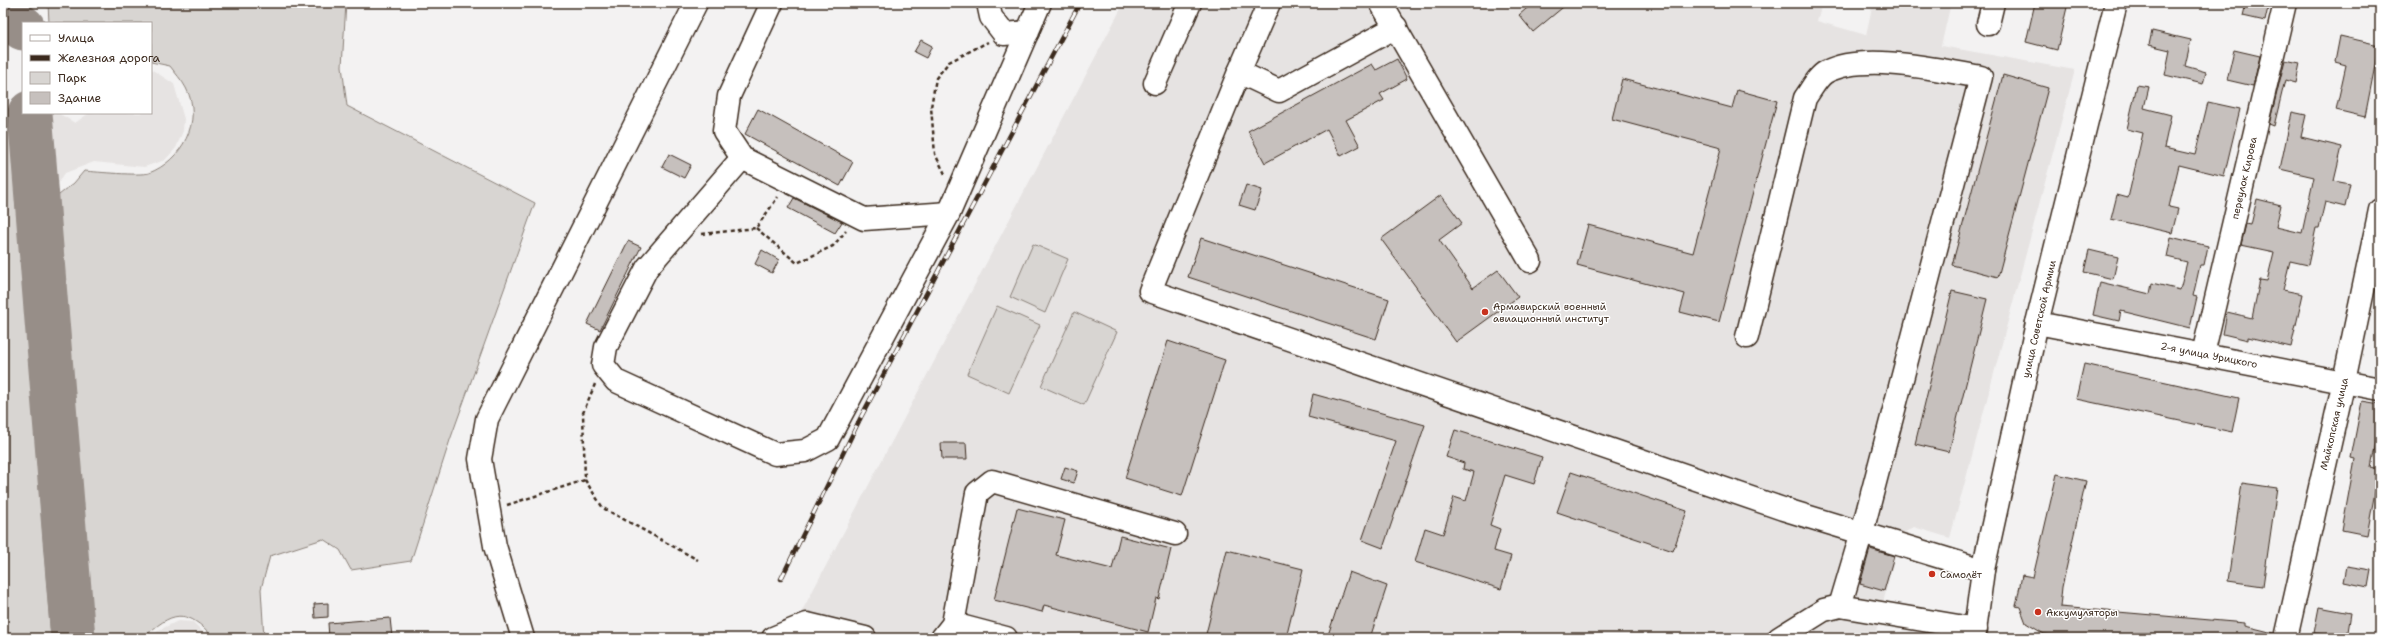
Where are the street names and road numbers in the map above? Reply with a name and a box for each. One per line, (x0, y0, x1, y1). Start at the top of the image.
street label: переулок Кирова (2228, 135, 2260, 221)
street label: улица Советской Армии (2019, 258, 2059, 379)
street label: 2-я улица Урицкого (2159, 339, 2259, 371)
street label: Майкопская улица (2317, 376, 2351, 472)

